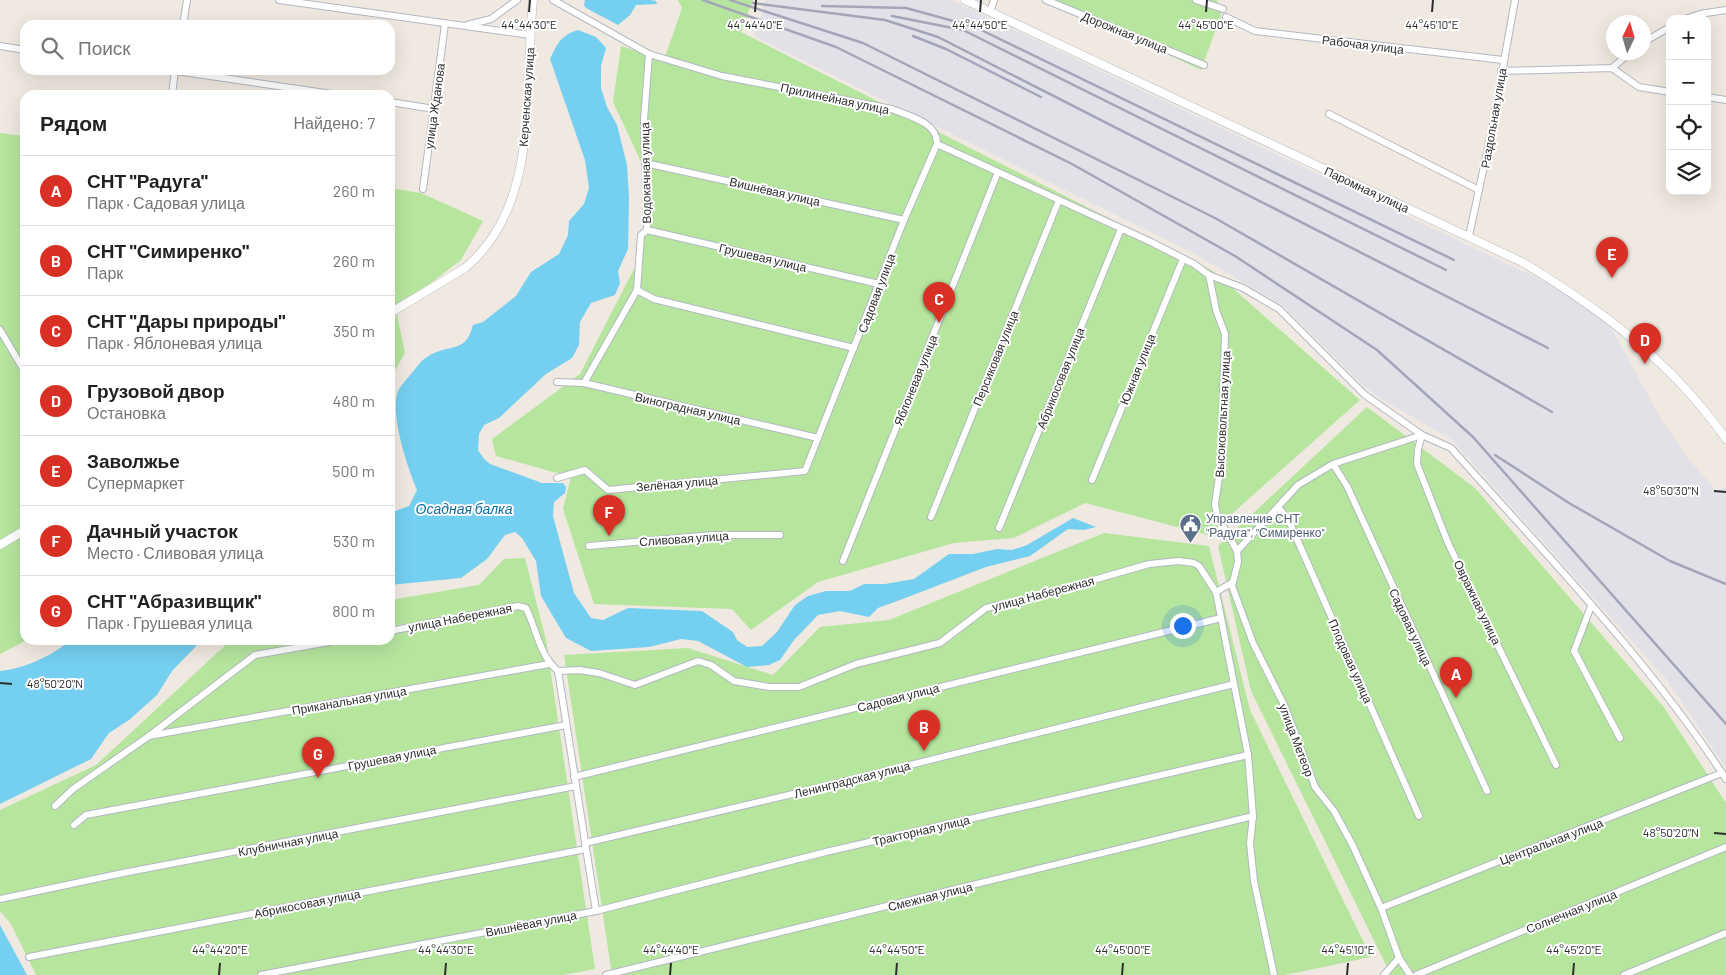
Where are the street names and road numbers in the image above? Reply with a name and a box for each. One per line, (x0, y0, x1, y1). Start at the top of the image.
street label: Дорожная улица (1080, 8, 1170, 57)
street label: Рабочая улица (1321, 32, 1405, 57)
street label: Керченская улица (516, 46, 537, 147)
street label: улица Жданова (421, 62, 448, 150)
street label: Раздольная улица (1477, 67, 1510, 169)
street label: Прилинейная улица (779, 80, 891, 117)
street label: Водокачная улица (637, 122, 654, 224)
street label: Паромная улица (1322, 163, 1412, 216)
street label: Вишнёвая улица (728, 174, 822, 209)
street label: Грушевая улица (718, 240, 808, 275)
street label: Садовая улица (854, 251, 899, 335)
street label: Персиковая улица (969, 308, 1022, 408)
street label: Абрикосовая улица (1033, 325, 1088, 431)
street label: Южная улица (1116, 331, 1159, 407)
street label: Яблоневая улица (890, 332, 941, 428)
street label: Высоковольтная улица (1212, 350, 1233, 478)
street label: Виноградная улица (634, 389, 742, 428)
street label: Зелёная улица (635, 472, 719, 495)
street label: Сливовая улица (639, 528, 730, 549)
street label: Овражная улица (1451, 557, 1505, 647)
street label: улица Набережная (990, 573, 1096, 614)
street label: Садовая улица (1386, 586, 1435, 669)
street label: улица Набережная (407, 600, 513, 635)
street label: Плодовая улица (1325, 617, 1376, 706)
street label: Садовая улица (856, 680, 941, 715)
street label: Приканальная улица (291, 683, 408, 718)
street label: улица Метеор (1276, 701, 1317, 779)
street label: Грушевая улица (347, 742, 438, 773)
street label: Ленинградская улица (792, 758, 912, 801)
street label: Тракторная улица (871, 812, 971, 849)
street label: Центральная улица (1497, 815, 1605, 868)
street label: Клубничная улица (237, 825, 340, 860)
street label: Смежная улица (886, 879, 974, 914)
street label: Абрикосовая улица (253, 886, 362, 921)
street label: Солнечная улица (1524, 886, 1619, 936)
street label: Вишнёвая улица (484, 907, 578, 940)

